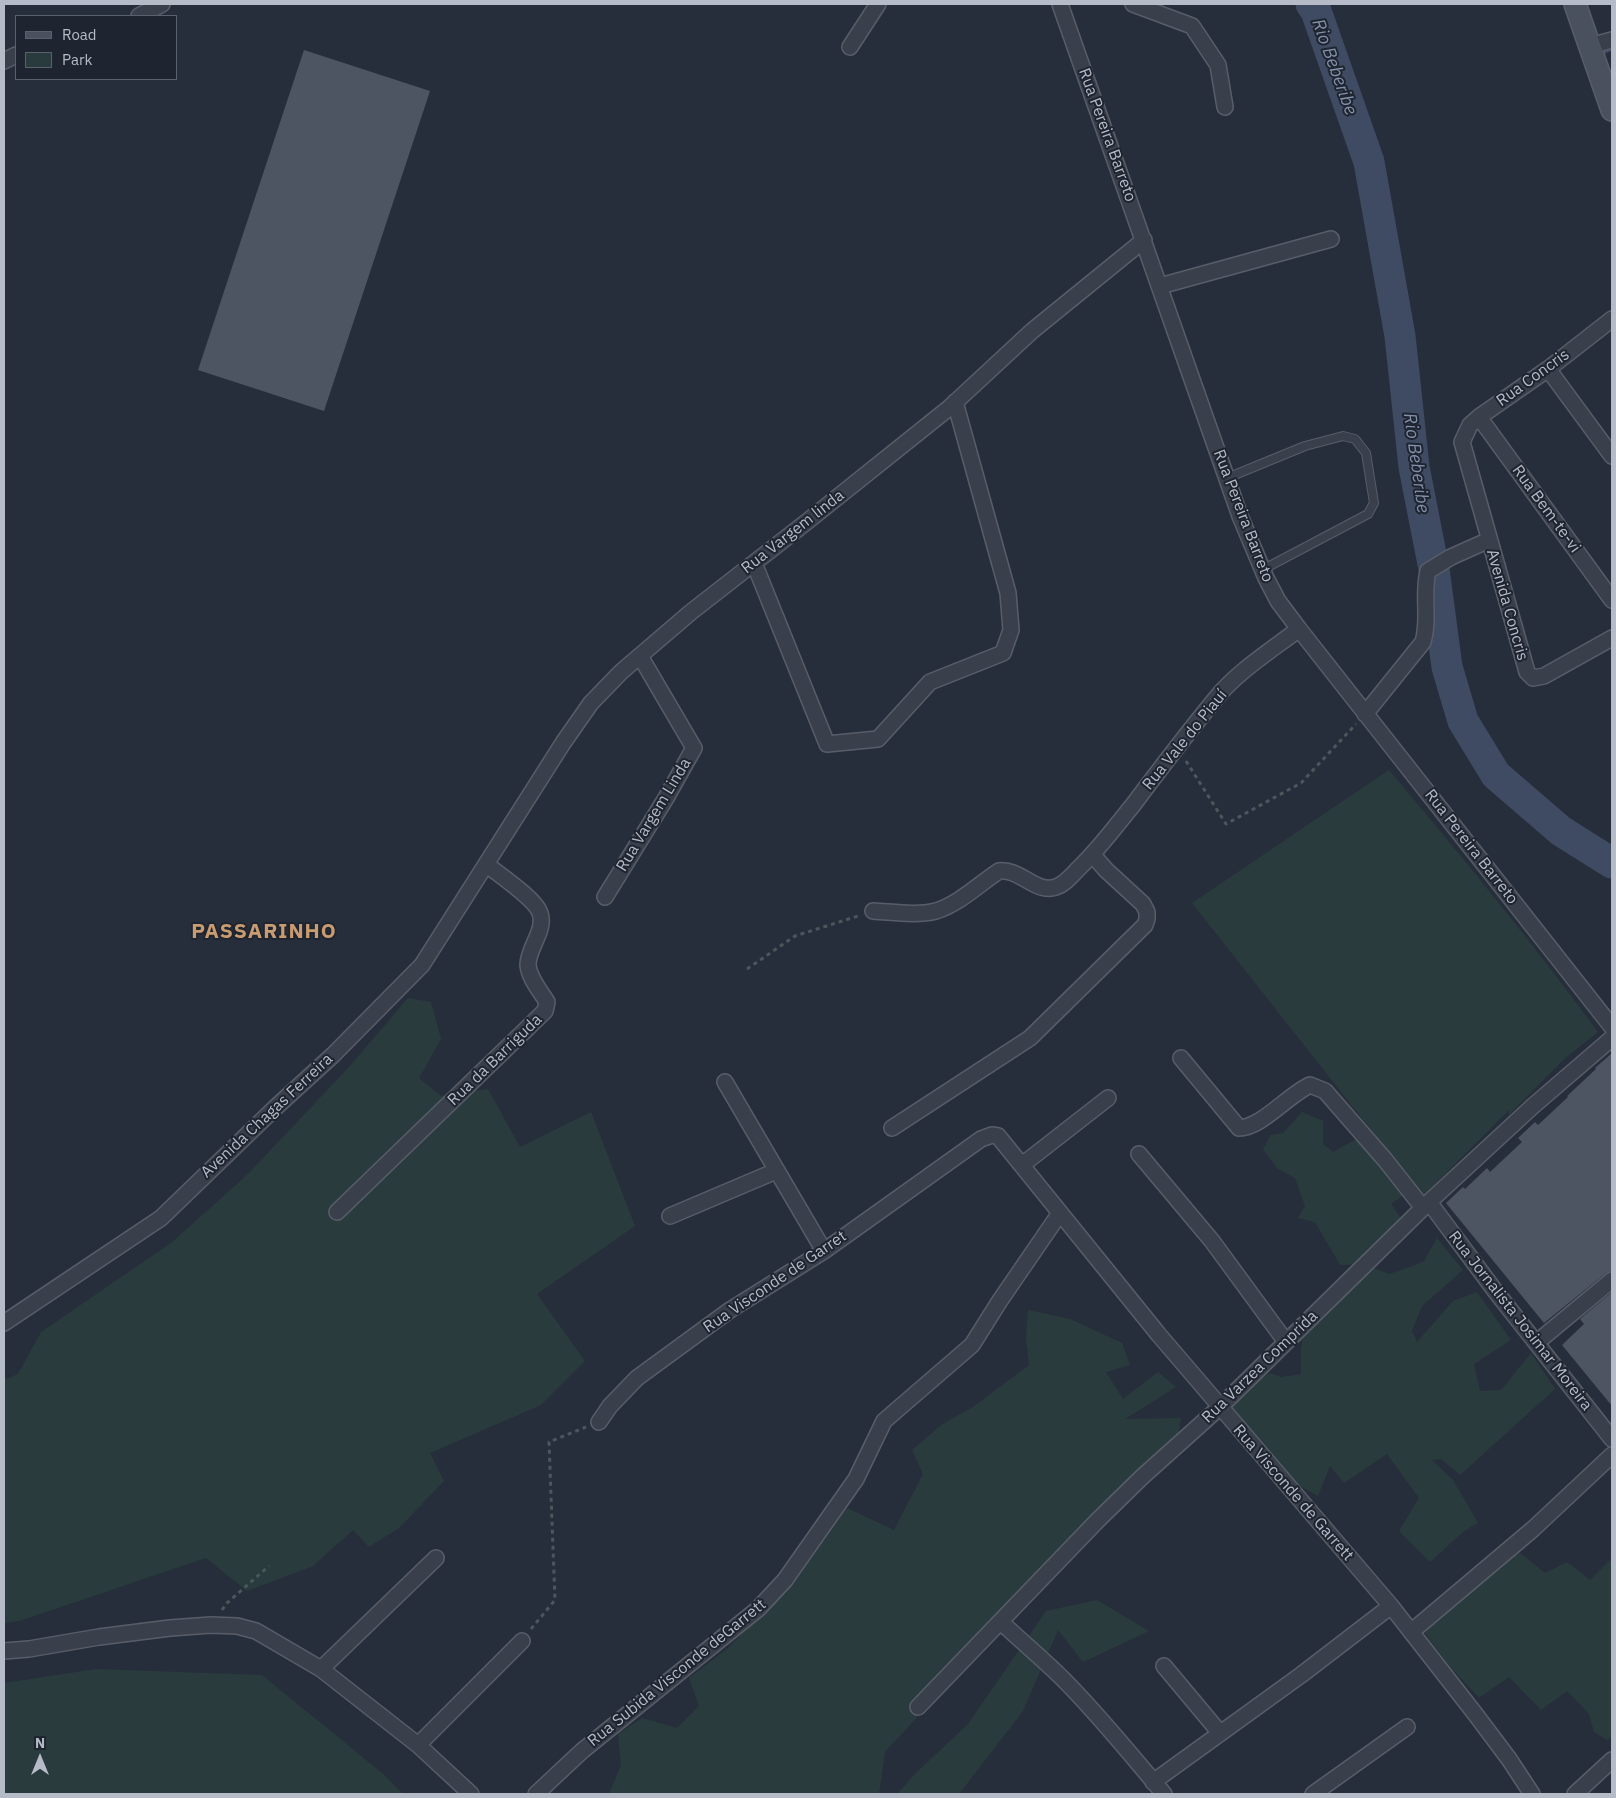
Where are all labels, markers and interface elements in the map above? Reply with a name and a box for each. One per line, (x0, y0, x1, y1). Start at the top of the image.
legend (15, 15, 178, 80)
water label: Rio Beberibe (1307, 16, 1361, 118)
text: Road (62, 25, 97, 44)
text: Park (62, 50, 92, 69)
street label: Rua Pereira Barreto (1074, 66, 1140, 204)
street label: Rua Concris (1493, 345, 1573, 411)
water label: Rio Beberibe (1398, 412, 1434, 514)
street label: Rua Pereira Barreto (1209, 447, 1277, 585)
street label: Rua Bem-te-vi (1508, 461, 1584, 557)
street label: Rua Vargem linda (738, 486, 848, 578)
street label: Avenida Concris (1482, 547, 1532, 663)
street label: Rua Vale do Piauí (1139, 686, 1231, 794)
street label: Rua Vargem Linda (613, 755, 695, 875)
street label: Rua Pereira Barreto (1420, 786, 1522, 908)
district label: PASSARINHO (190, 919, 338, 945)
street label: Rua da Barriguda (444, 1010, 546, 1110)
street label: Avenida Chagas Ferreira (197, 1050, 337, 1182)
street label: Rua Visconde de Garret (700, 1227, 850, 1337)
street label: Rua Jornalista Josimar Moreira (1444, 1228, 1596, 1414)
street label: Rua Varzea Comprida (1198, 1307, 1322, 1427)
street label: Rua Visconde de Garrett (1229, 1421, 1357, 1565)
street label: Rua Subida Visconde deGarrett (584, 1595, 770, 1751)
north arrow (15, 1733, 65, 1783)
text: N (35, 1734, 45, 1752)

